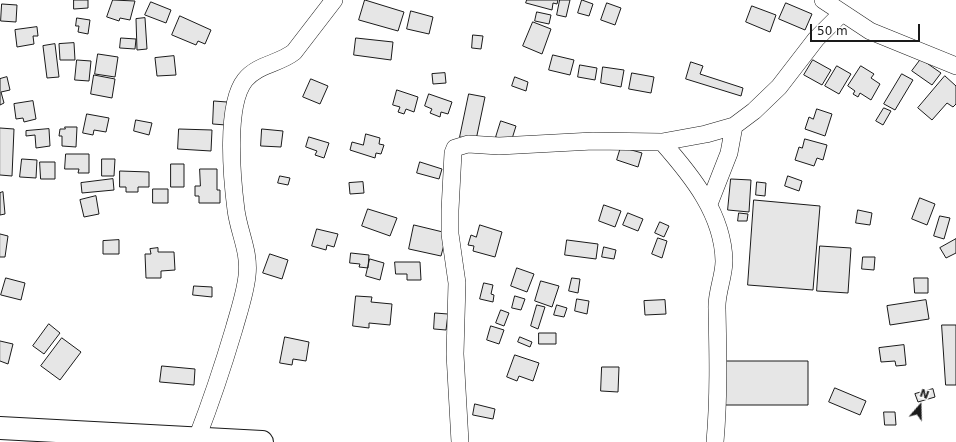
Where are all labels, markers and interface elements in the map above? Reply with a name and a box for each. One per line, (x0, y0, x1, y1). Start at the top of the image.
scale bar (812, 16, 922, 42)
text: 50 m (817, 24, 848, 38)
north arrow (900, 386, 940, 426)
text: N (918, 387, 931, 402)

